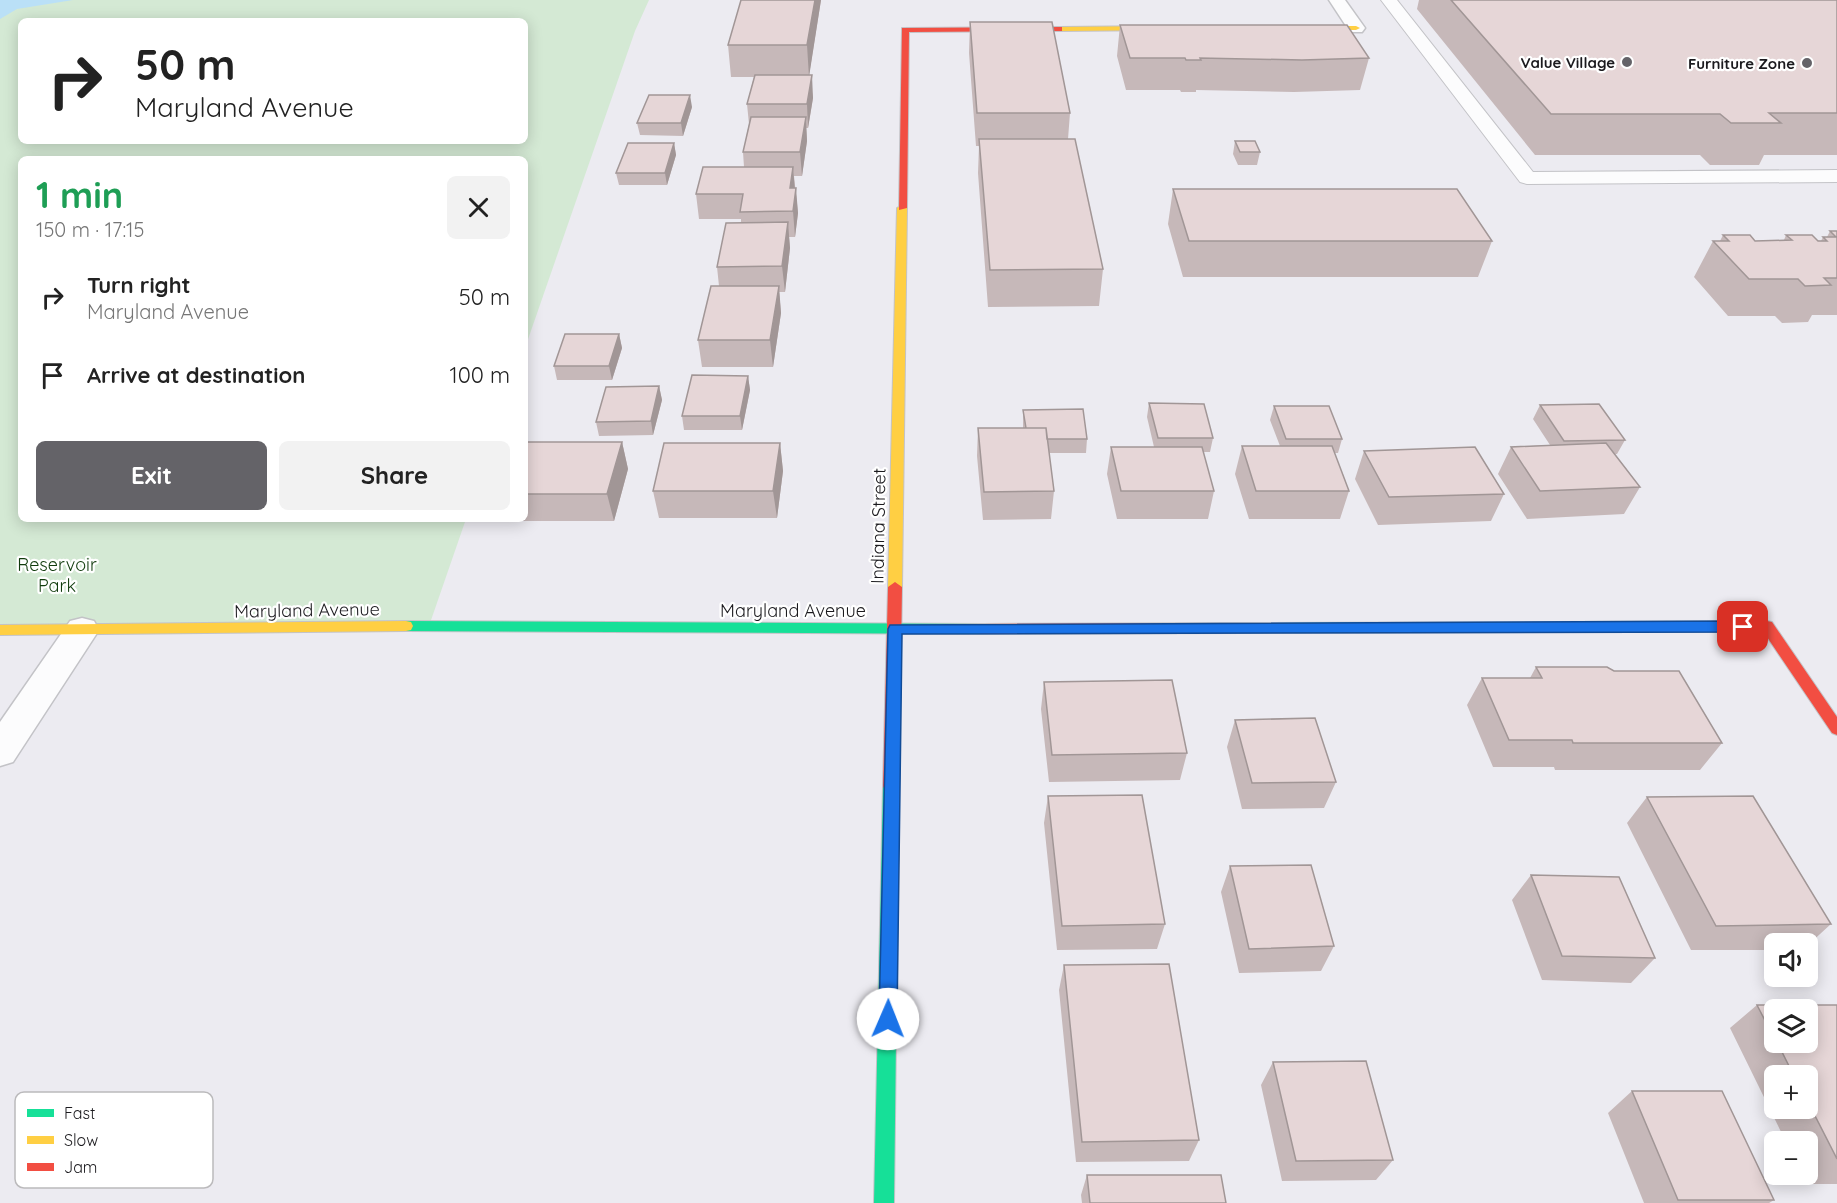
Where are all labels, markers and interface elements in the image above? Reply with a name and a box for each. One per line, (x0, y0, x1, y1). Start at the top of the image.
text: 50 m (135, 38, 235, 91)
icon: right (36, 42, 114, 120)
place label: Value Village (1520, 53, 1615, 72)
place label: Furniture Zone (1688, 54, 1795, 73)
marker: Value Village (1620, 55, 1634, 69)
marker: Furniture Zone (1800, 56, 1814, 70)
text: Maryland Avenue (135, 90, 354, 124)
text: 1 min (36, 172, 123, 217)
button: close (447, 176, 510, 239)
text: 150 m · 17:15 (36, 217, 144, 242)
text: Turn right (87, 271, 191, 299)
icon: right (36, 281, 69, 314)
text: 50 m (459, 283, 510, 311)
text: Maryland Avenue (87, 299, 249, 324)
icon: arrive (36, 359, 69, 392)
text: Arrive at destination (87, 361, 305, 389)
text: 100 m (450, 361, 510, 389)
button: Exit (36, 441, 267, 510)
button: Share (279, 441, 510, 510)
street label: Indiana Street (865, 468, 891, 584)
park label: Reservoir Park (17, 553, 97, 597)
street label: Maryland Avenue (234, 597, 380, 623)
street label: Maryland Avenue (720, 599, 866, 622)
pin (1717, 601, 1768, 652)
icon: arrive (1726, 610, 1759, 643)
map controls (1764, 933, 1818, 1185)
button: sound (1764, 933, 1818, 987)
position arrow (856, 987, 920, 1051)
button: layers (1764, 999, 1818, 1053)
button: + (1764, 1065, 1818, 1119)
legend (15, 1092, 213, 1188)
text: Fast (64, 1103, 95, 1123)
text: Slow (64, 1130, 98, 1150)
button: − (1764, 1131, 1818, 1185)
text: Jam (64, 1157, 97, 1177)

